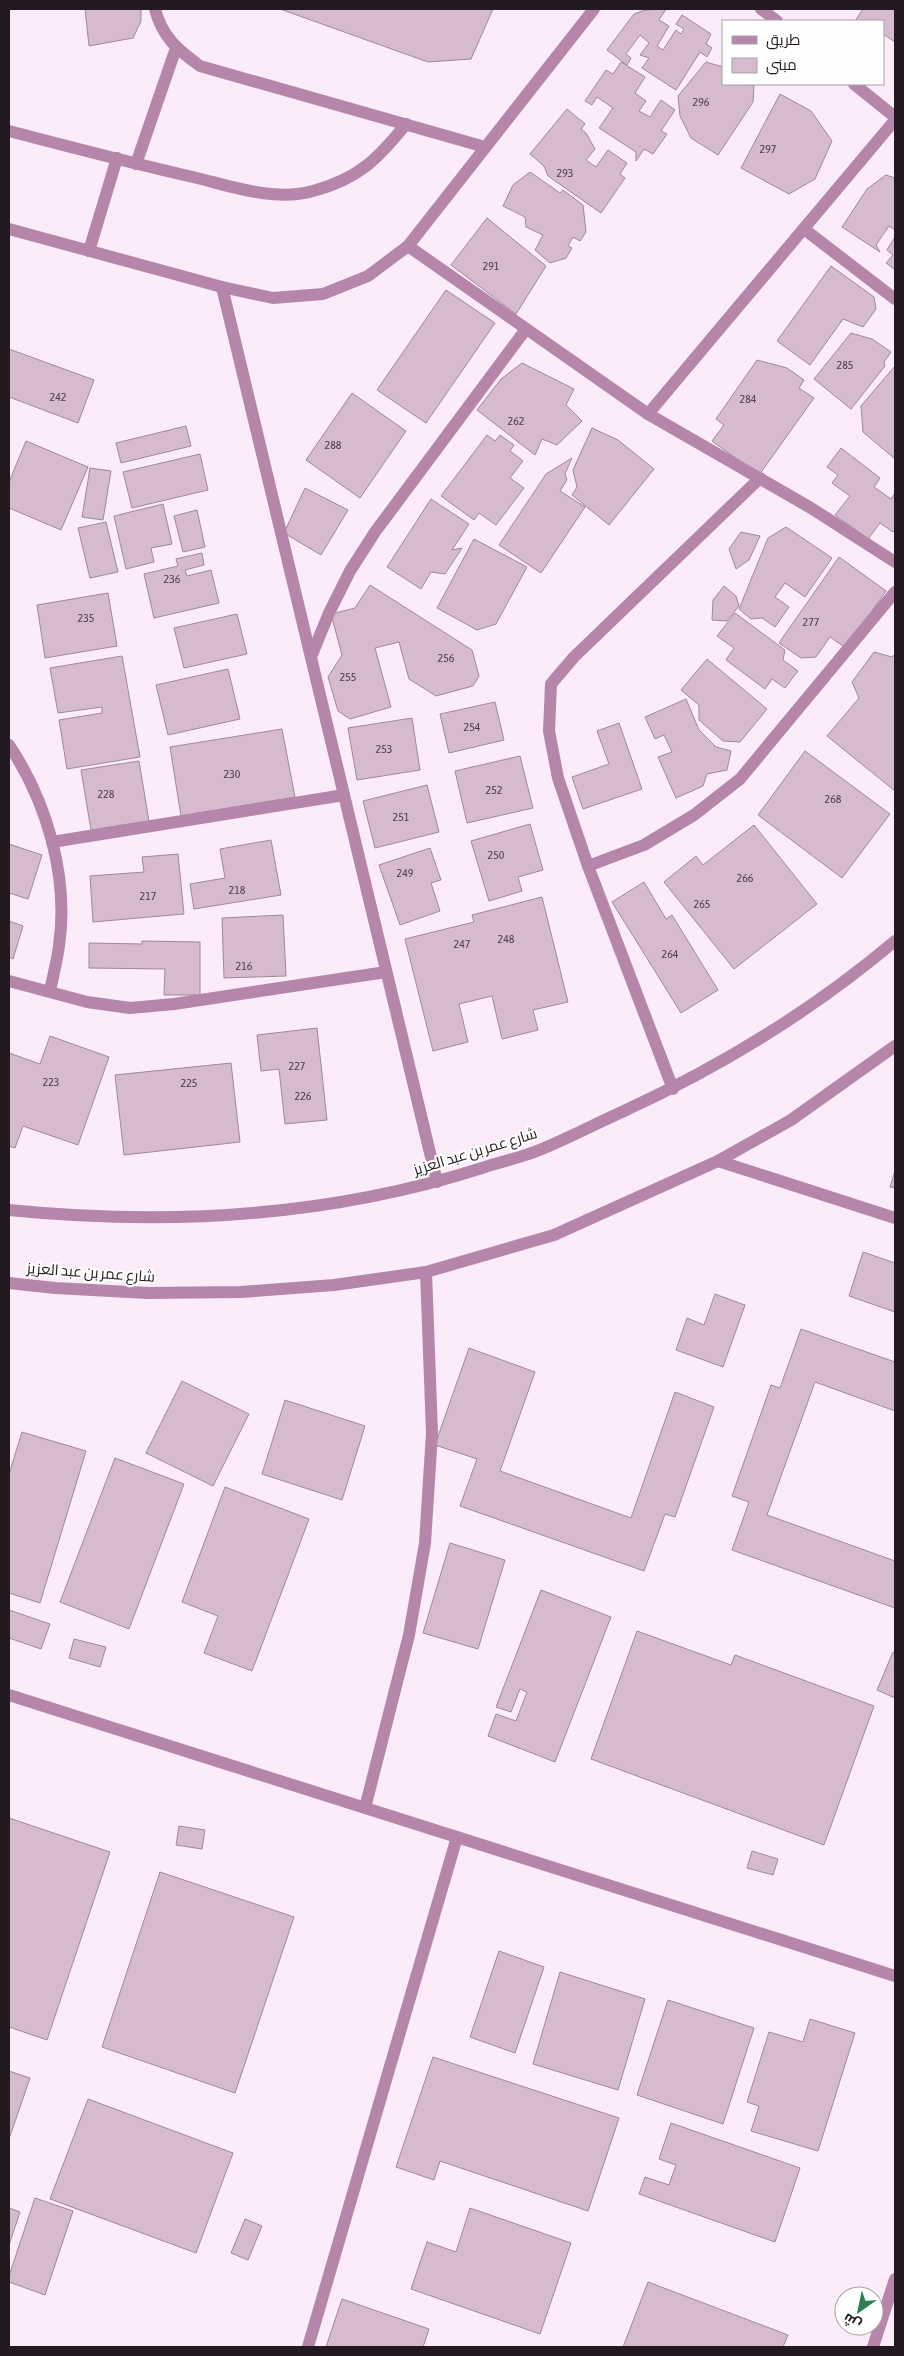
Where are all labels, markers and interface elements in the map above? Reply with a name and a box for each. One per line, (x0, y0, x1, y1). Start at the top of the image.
legend (722, 20, 884, 85)
text: طريق (766, 31, 800, 50)
text: مبنى (766, 56, 797, 75)
house number: 296 (693, 95, 710, 109)
house number: 297 (760, 142, 777, 156)
house number: 293 (557, 166, 573, 180)
house number: 291 (483, 259, 500, 273)
house number: 285 (837, 358, 853, 372)
house number: 242 (50, 390, 66, 404)
house number: 284 (740, 392, 757, 406)
house number: 262 (508, 414, 524, 428)
house number: 288 (325, 438, 342, 452)
house number: 236 (164, 572, 181, 586)
house number: 235 (78, 611, 94, 625)
house number: 277 (803, 615, 820, 629)
house number: 256 (438, 651, 455, 665)
house number: 255 (340, 670, 356, 684)
house number: 254 (464, 720, 481, 734)
house number: 253 (376, 742, 392, 756)
house number: 230 (224, 767, 241, 781)
house number: 252 (486, 783, 502, 797)
house number: 228 (98, 787, 115, 801)
house number: 268 (825, 792, 842, 806)
house number: 251 (393, 810, 410, 824)
house number: 250 (488, 848, 505, 862)
house number: 249 (397, 866, 414, 880)
house number: 266 (737, 871, 754, 885)
house number: 218 (229, 883, 246, 897)
house number: 217 (140, 889, 157, 903)
house number: 265 (694, 897, 710, 911)
house number: 248 (498, 932, 515, 946)
house number: 247 (454, 937, 471, 951)
house number: 264 (662, 947, 679, 961)
house number: 216 (236, 959, 253, 973)
house number: 227 (289, 1059, 306, 1073)
house number: 223 (43, 1075, 59, 1089)
house number: 225 (181, 1076, 197, 1090)
house number: 226 (295, 1089, 312, 1103)
street label: شارع عمر بن عبد العزيز (410, 1124, 540, 1181)
street label: شارع عمر بن عبد العزيز (25, 1259, 156, 1288)
north arrow (834, 2286, 884, 2336)
text: ش (840, 2309, 864, 2334)

